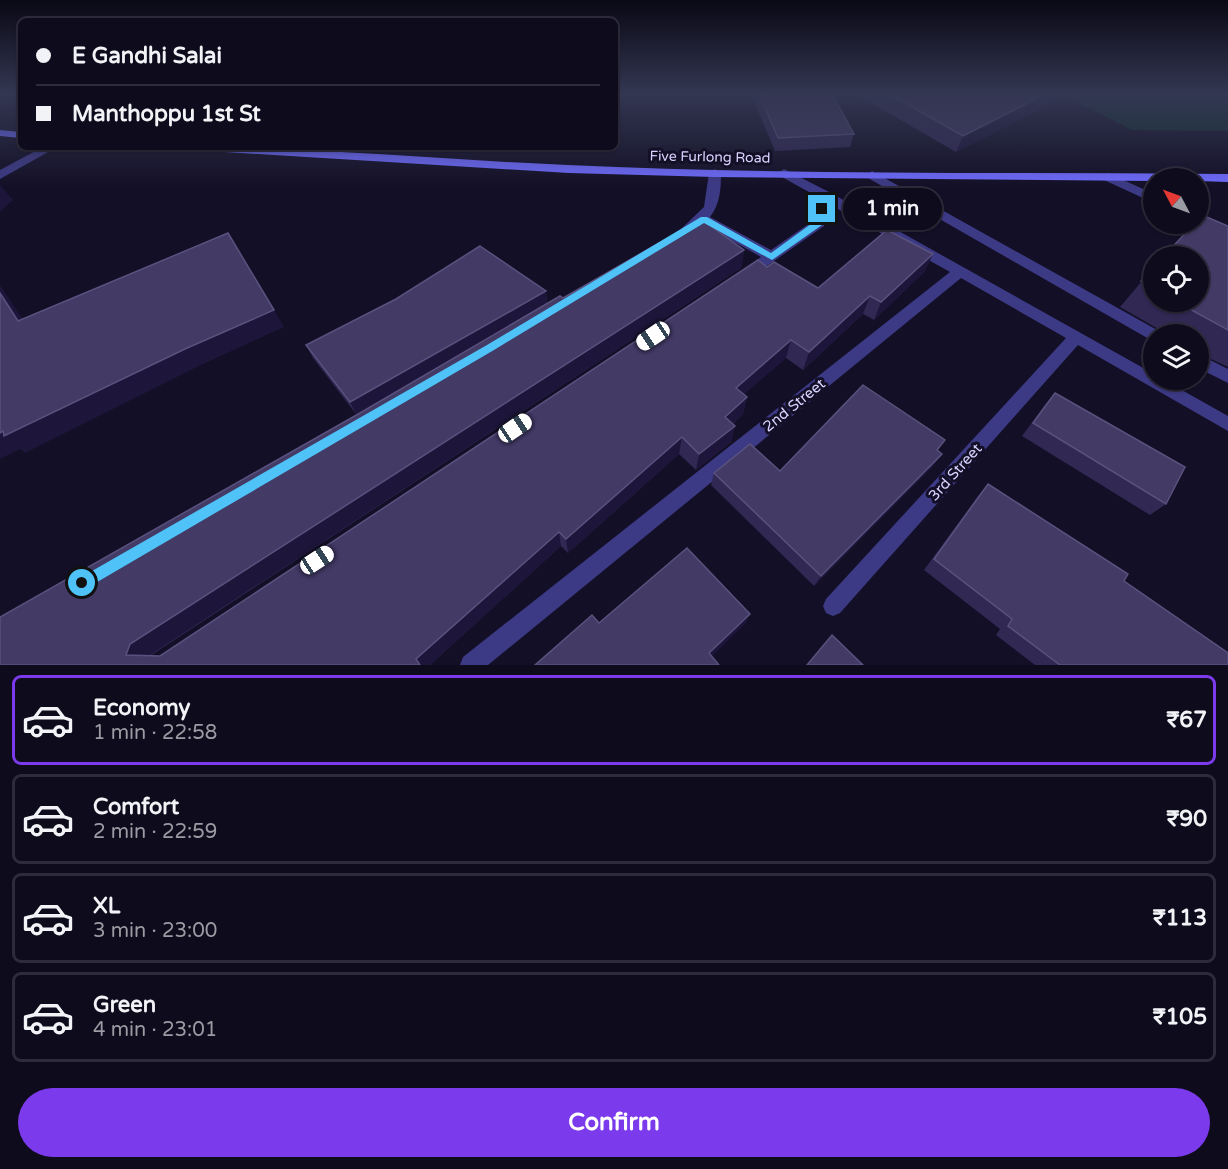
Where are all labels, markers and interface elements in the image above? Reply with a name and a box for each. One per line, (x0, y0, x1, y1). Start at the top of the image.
text: E Gandhi Salai (72, 43, 222, 69)
text: Manthoppu 1st St (72, 101, 261, 127)
street label: Five Furlong Road (649, 147, 771, 167)
north arrow (1143, 168, 1209, 234)
map controls (1143, 168, 1209, 390)
callout: 1 min (843, 188, 942, 230)
route end (808, 195, 835, 222)
text: 1 min (866, 197, 919, 221)
button: locate (1143, 246, 1209, 312)
car (633, 318, 673, 354)
button: layers (1143, 324, 1209, 390)
street label: 2nd Street (759, 374, 829, 436)
car (495, 410, 535, 446)
street label: 3rd Street (924, 439, 986, 504)
car (297, 543, 337, 577)
route start (68, 569, 95, 596)
icon: car (21, 693, 75, 747)
text: Economy (93, 695, 190, 721)
text: ₹67 (1166, 707, 1207, 733)
text: 1 min · 22:58 (93, 721, 217, 745)
icon: car (21, 792, 75, 846)
text: Comfort (93, 794, 179, 820)
text: ₹90 (1166, 806, 1207, 832)
text: 2 min · 22:59 (93, 820, 217, 844)
icon: car (21, 891, 75, 945)
text: XL (93, 893, 120, 919)
text: ₹113 (1153, 905, 1207, 931)
text: 3 min · 23:00 (93, 919, 217, 943)
icon: car (21, 990, 75, 1044)
text: Green (93, 992, 156, 1018)
text: ₹105 (1153, 1004, 1207, 1030)
text: 4 min · 23:01 (93, 1018, 217, 1042)
button: Confirm (18, 1088, 1210, 1157)

